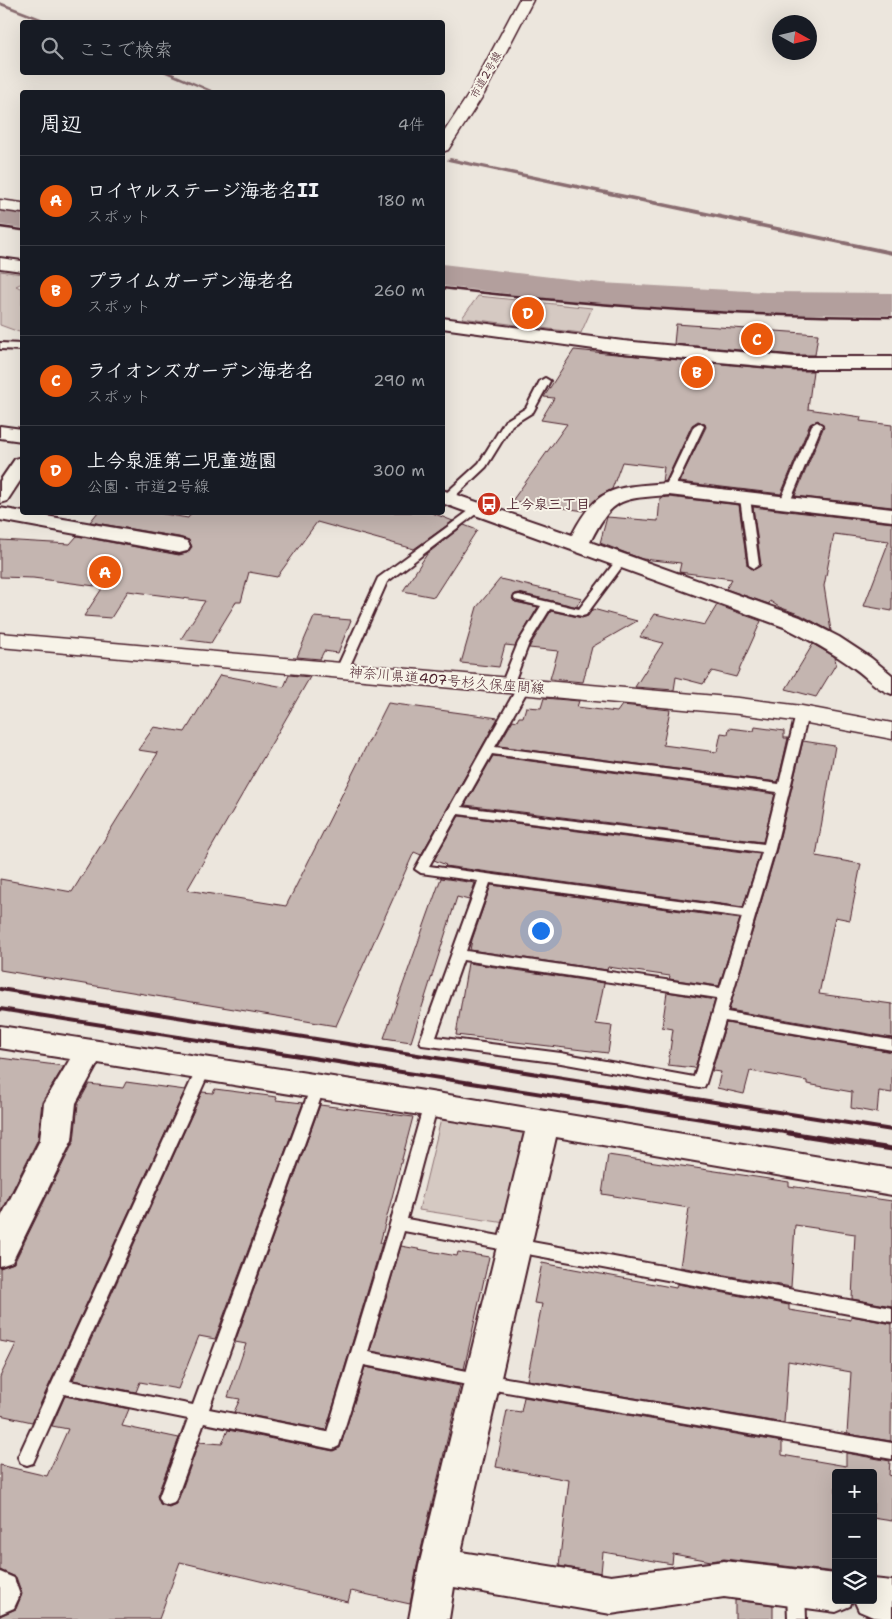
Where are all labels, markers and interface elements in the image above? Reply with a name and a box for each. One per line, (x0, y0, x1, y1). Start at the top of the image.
north arrow (772, 15, 817, 60)
search box (20, 20, 445, 75)
icon: search (38, 34, 66, 62)
text: ここで検索 (78, 37, 173, 62)
street label: 市道2号線 (467, 49, 505, 101)
text: 周辺 (40, 110, 82, 138)
text: 4件 (398, 114, 425, 135)
text: ロイヤルステージ海老名II (87, 178, 319, 203)
text: A (50, 190, 62, 211)
text: 180 m (377, 190, 425, 211)
text: スポット (87, 206, 151, 227)
text: プライムガーデン海老名 (87, 268, 295, 293)
text: B (51, 280, 61, 301)
text: 260 m (373, 280, 425, 301)
pin: D (512, 294, 544, 332)
text: スポット (87, 296, 151, 317)
pin: C (741, 320, 773, 358)
pin: B (681, 353, 713, 391)
text: ライオンズガーデン海老名 (87, 358, 314, 383)
text: C (51, 370, 61, 391)
text: 290 m (373, 370, 425, 391)
text: スポット (87, 386, 151, 407)
text: 上今泉涯第二児童遊園 (87, 448, 277, 473)
text: D (50, 460, 62, 481)
text: 300 m (373, 460, 425, 481)
text: 公園 · 市道2号線 (87, 476, 210, 497)
bus stop icon: 上今泉三丁目 (476, 491, 502, 517)
place label: 上今泉三丁目 (506, 495, 590, 513)
pin: A (89, 553, 121, 591)
street label: 神奈川県道407号杉久保座間線 (348, 662, 546, 698)
your location (528, 918, 554, 944)
map controls (832, 1469, 877, 1604)
button: + (832, 1469, 877, 1514)
button: − (832, 1514, 877, 1559)
button: layers (832, 1559, 877, 1604)

